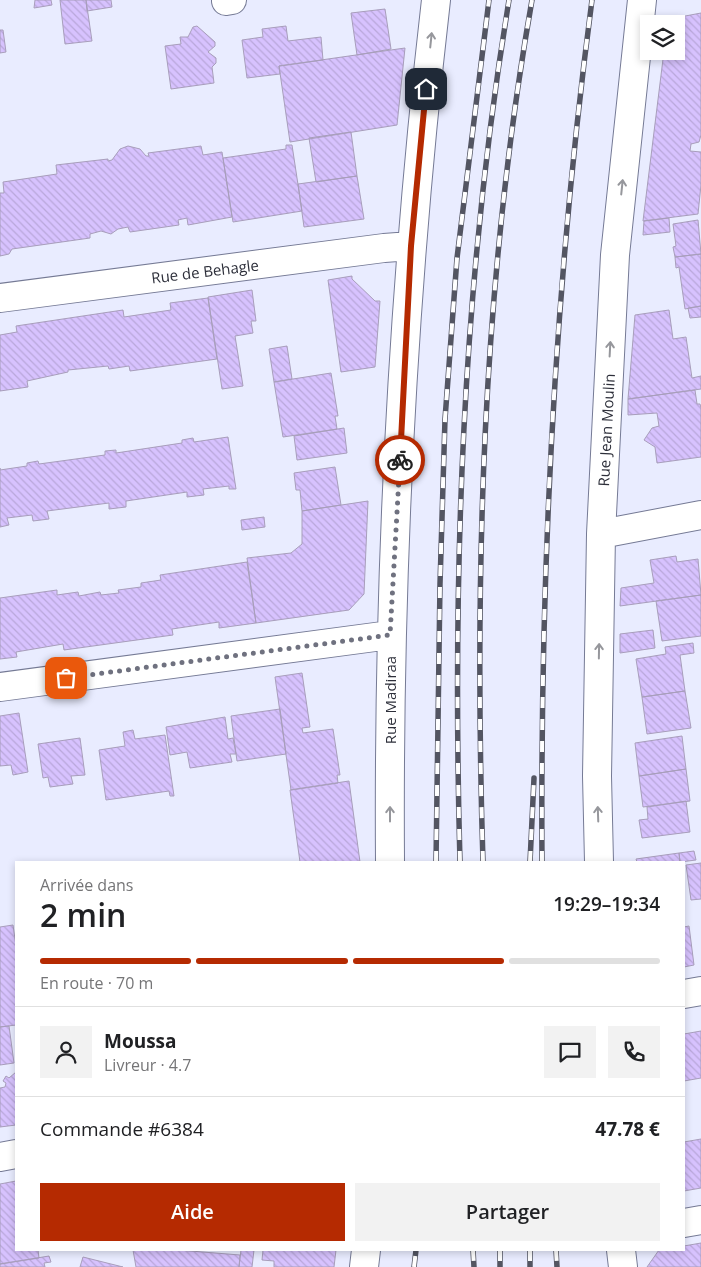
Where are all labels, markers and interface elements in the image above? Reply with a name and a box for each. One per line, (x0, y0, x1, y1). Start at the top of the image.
map controls (640, 15, 685, 60)
button: layers (640, 15, 685, 60)
one-way arrow (426, 33, 436, 49)
pin (405, 68, 447, 110)
icon: home (412, 75, 440, 103)
one-way arrow (617, 179, 627, 195)
street label: Rue de Behagle (150, 254, 260, 288)
one-way arrow (606, 341, 615, 357)
street label: Rue Jean Moulin (593, 373, 619, 487)
courier (375, 435, 425, 485)
icon: bike (386, 446, 414, 474)
one-way arrow (594, 644, 604, 660)
street label: Rue Madiraa (380, 656, 400, 744)
pin (45, 657, 87, 699)
icon: bag (52, 664, 80, 692)
one-way arrow (385, 806, 395, 822)
one-way arrow (593, 806, 603, 822)
text: Arrivée dans (40, 874, 133, 896)
text: 19:29–19:34 (553, 891, 660, 917)
text: 2 min (40, 893, 126, 936)
text: En route · 70 m (40, 972, 153, 994)
button: person (40, 1026, 92, 1078)
button: chat (544, 1026, 596, 1078)
button: phone (608, 1026, 660, 1078)
text: Moussa (104, 1028, 177, 1054)
text: Livreur · 4.7 (104, 1054, 191, 1076)
text: Commande #6384 (40, 1116, 204, 1142)
text: 47.78 € (595, 1116, 660, 1142)
button: Aide (40, 1183, 345, 1241)
button: Partager (355, 1183, 660, 1241)

